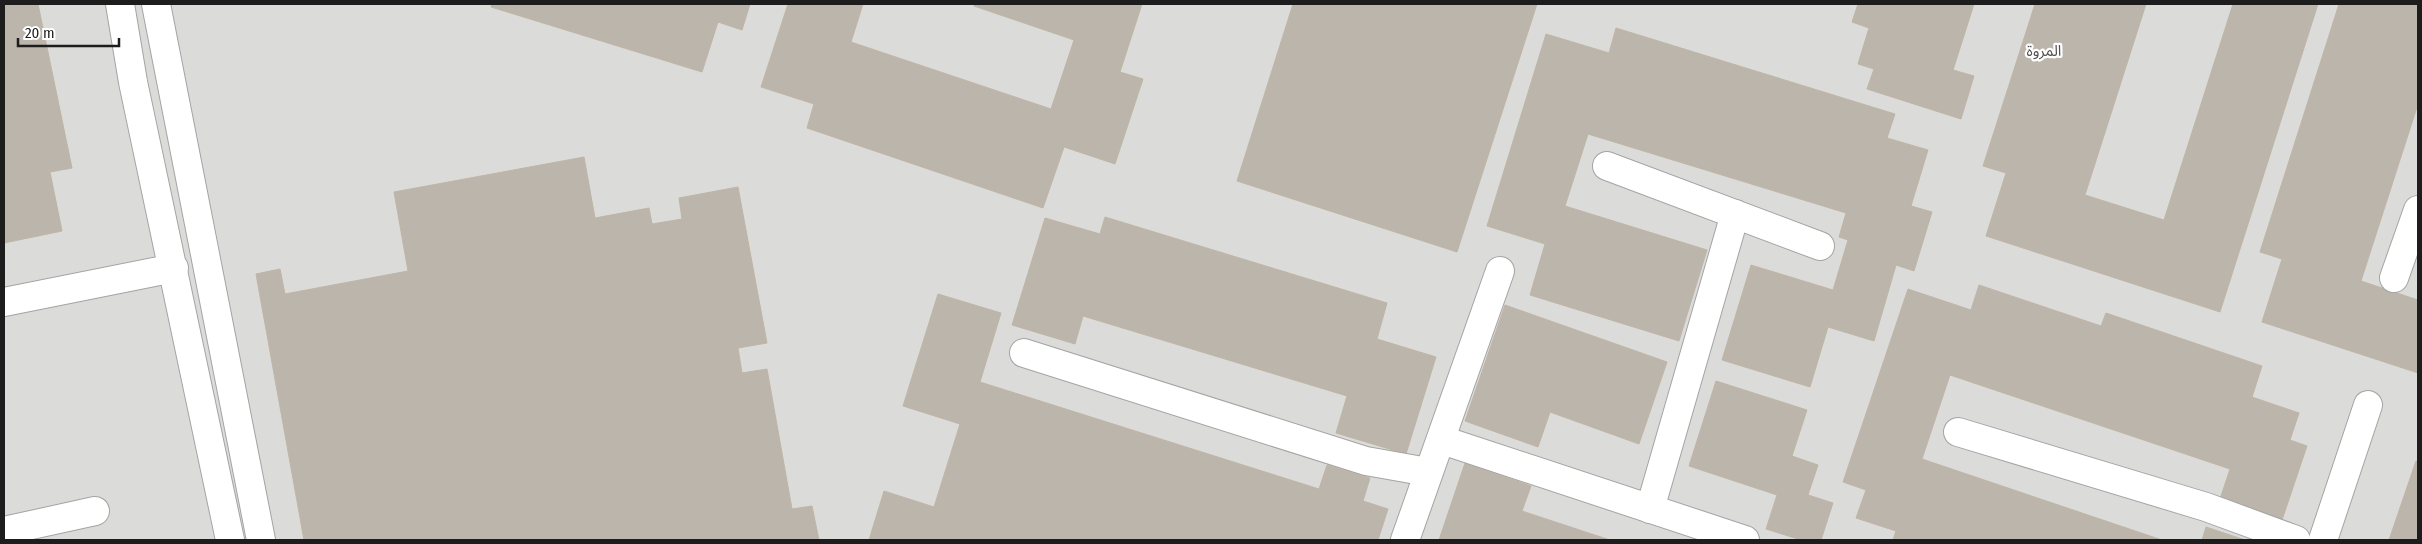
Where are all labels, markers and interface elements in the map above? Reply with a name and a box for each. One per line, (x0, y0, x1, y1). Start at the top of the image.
scale bar (18, 15, 119, 47)
text: 20 m (25, 24, 55, 42)
district label: المروة (2027, 42, 2061, 60)

